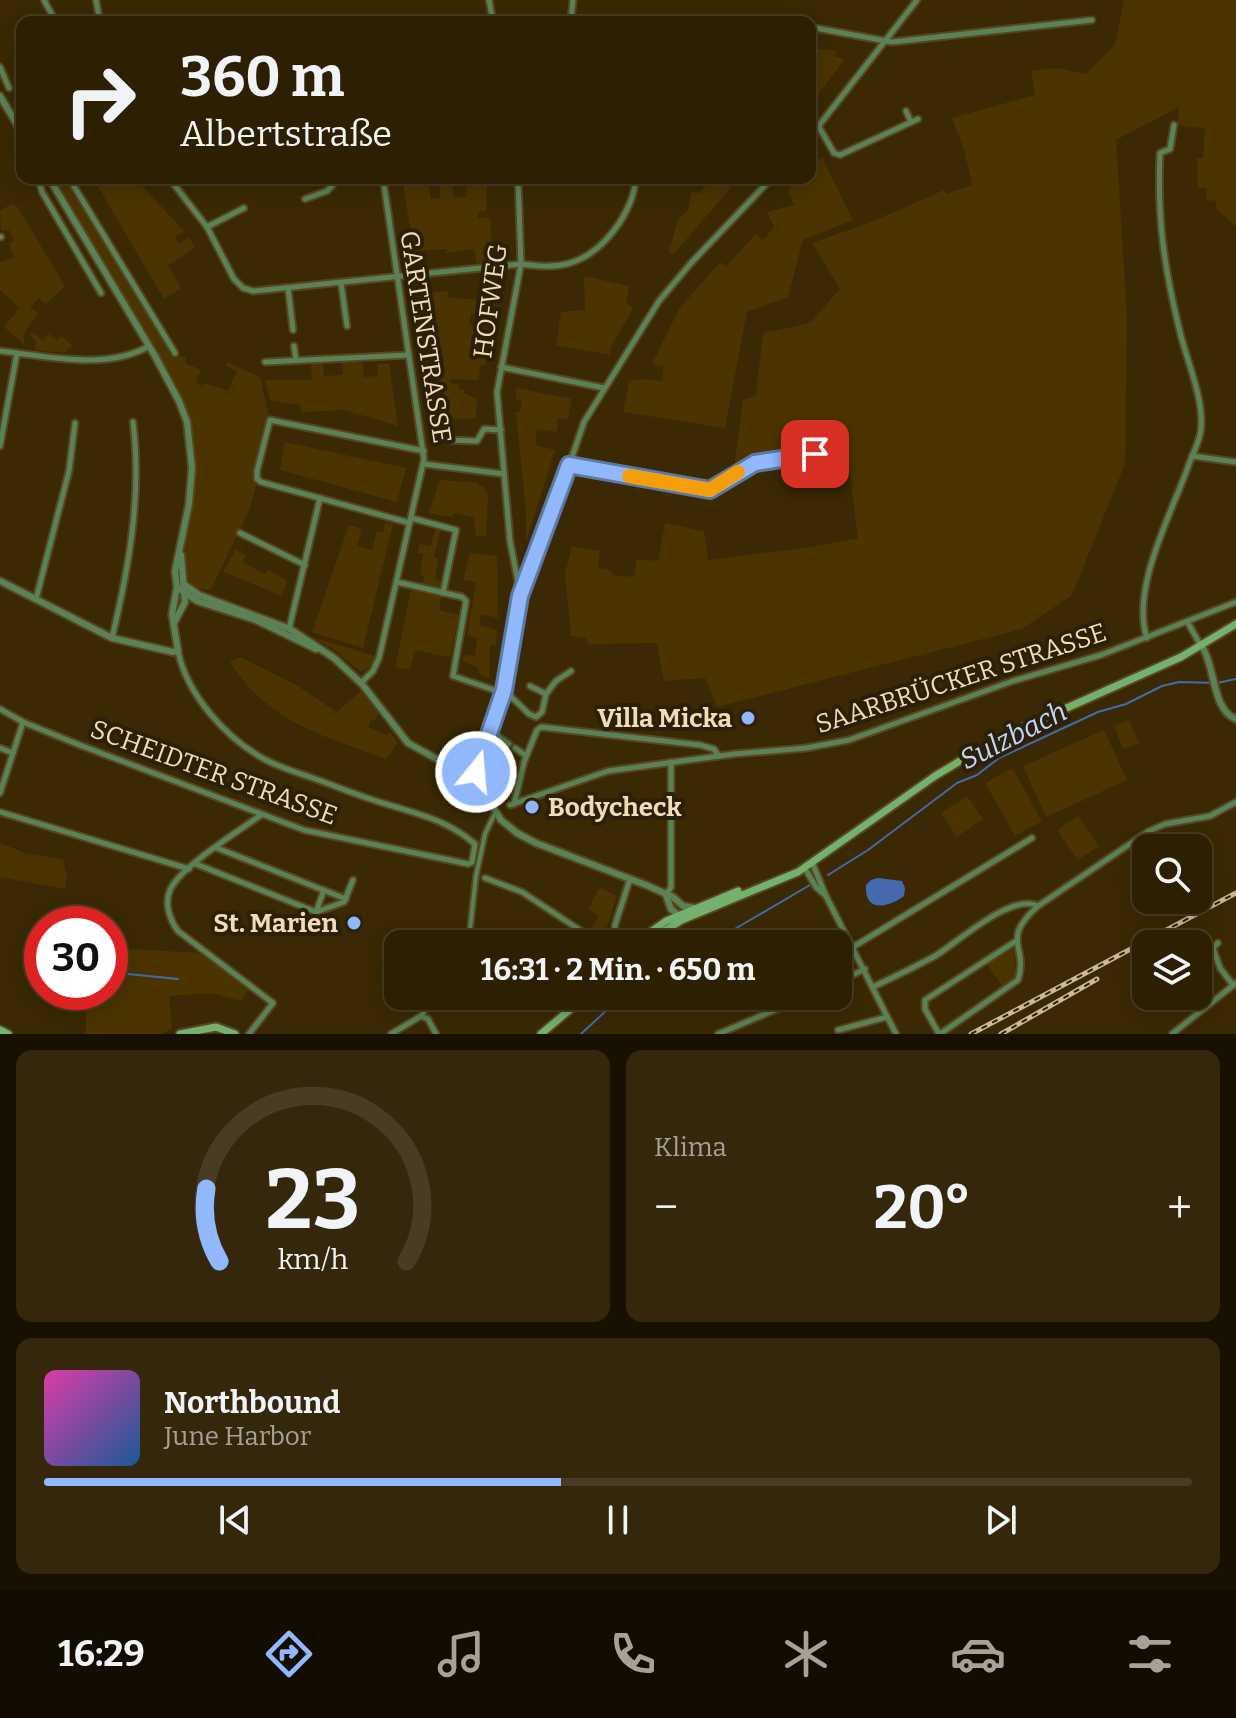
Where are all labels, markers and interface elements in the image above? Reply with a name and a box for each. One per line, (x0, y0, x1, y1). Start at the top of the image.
text: 360 m (180, 44, 344, 111)
icon: right (48, 48, 152, 152)
text: Albertstraße (180, 112, 392, 156)
street label: GARTENSTRASSE (393, 229, 458, 446)
street label: HOFWEG (467, 242, 514, 360)
pin (781, 420, 849, 488)
icon: arrive (793, 432, 837, 476)
street label: SAARBRÜCKER STRASSE (812, 617, 1110, 740)
water label: Sulzbach (954, 695, 1072, 776)
place label: Villa Micka (597, 703, 732, 734)
marker: Villa Micka (739, 709, 757, 727)
street label: SCHEIDTER STRASSE (86, 713, 341, 832)
position arrow (434, 730, 518, 814)
place label: Bodycheck (548, 792, 682, 823)
marker: Bodycheck (523, 798, 541, 816)
map controls (1132, 834, 1212, 1010)
button: search (1132, 834, 1212, 914)
speed limit sign: 30 (24, 906, 128, 1010)
place label: St. Marien (213, 908, 338, 939)
marker: St. Marien (345, 914, 363, 932)
button: layers (1132, 930, 1212, 1010)
text: 16:31 · 2 Min. · 650 m (481, 952, 755, 988)
text: Klima (654, 1132, 727, 1163)
text: 23 (266, 1150, 360, 1250)
text: 20° (874, 1172, 971, 1244)
text: − (654, 1181, 678, 1234)
text: + (1167, 1181, 1192, 1234)
text: km/h (278, 1242, 349, 1277)
text: Northbound (164, 1385, 340, 1421)
text: June Harbor (164, 1421, 311, 1452)
icon: previous (213, 1498, 257, 1542)
icon: pause (596, 1498, 640, 1542)
icon: next (979, 1498, 1023, 1542)
icon: directions (261, 1626, 317, 1682)
icon: music (433, 1626, 489, 1682)
icon: phone (605, 1626, 661, 1682)
icon: climate (778, 1626, 834, 1682)
icon: car (950, 1626, 1006, 1682)
icon: filters (1122, 1626, 1178, 1682)
text: 16:29 (58, 1632, 145, 1676)

